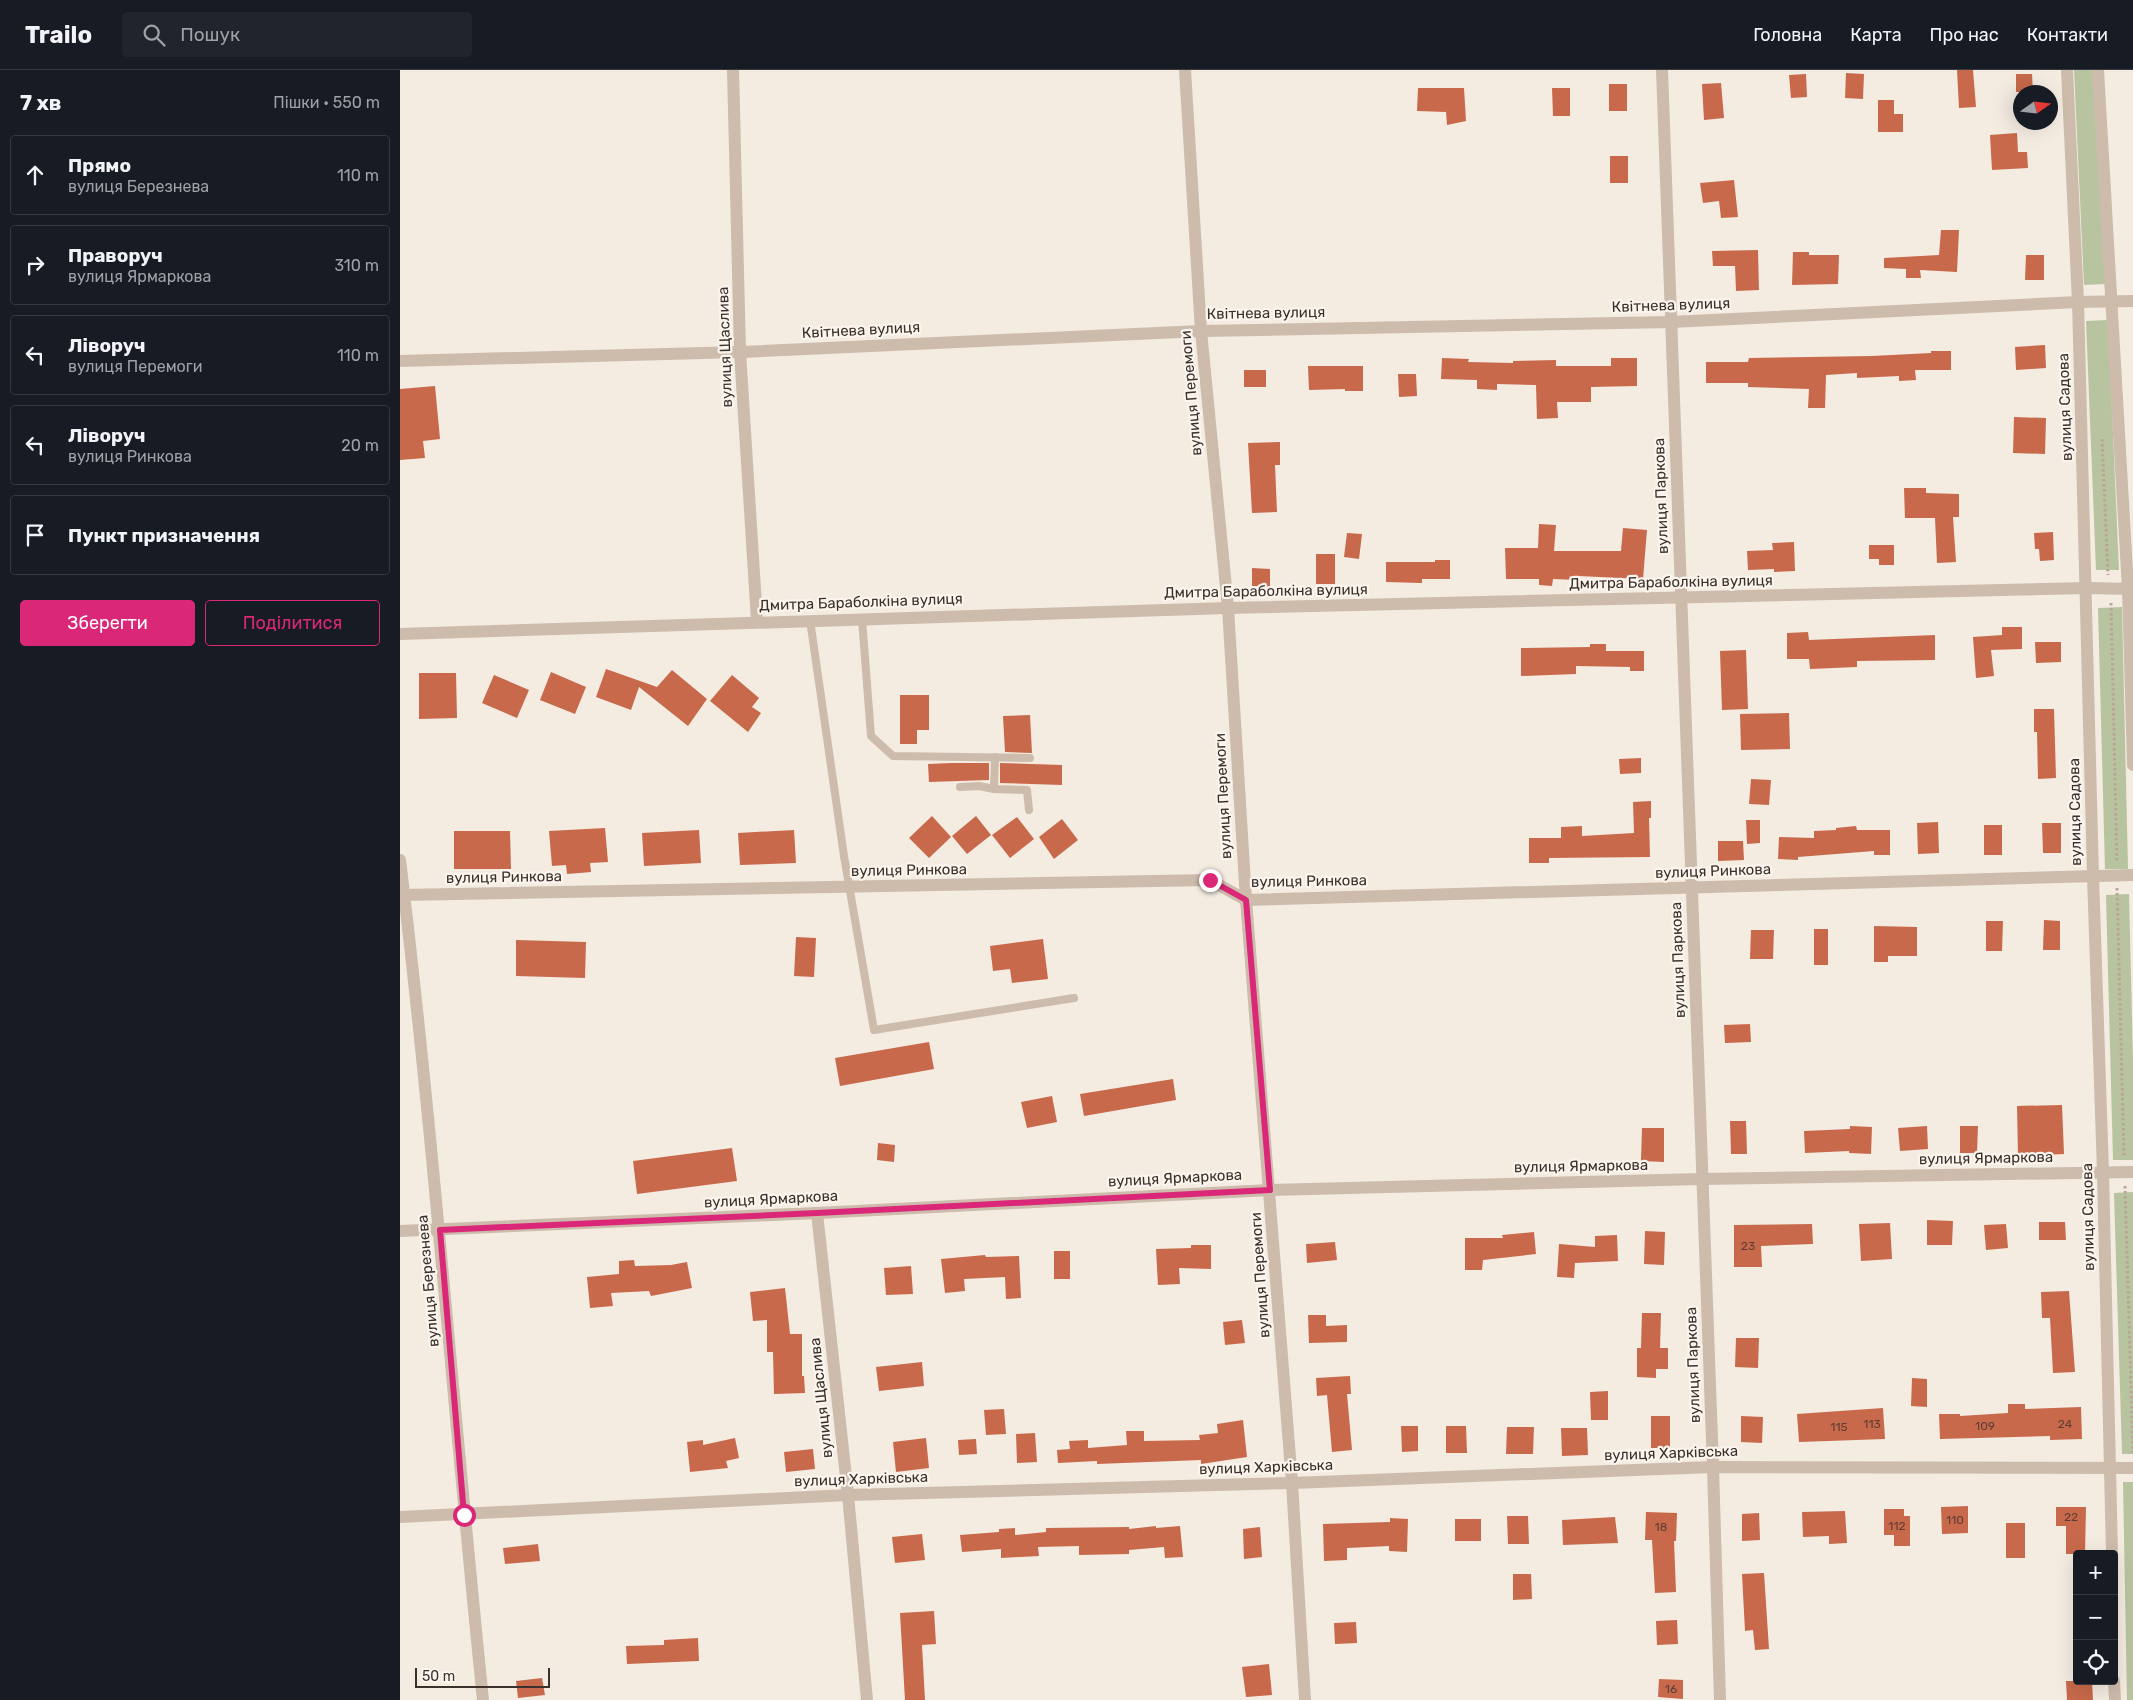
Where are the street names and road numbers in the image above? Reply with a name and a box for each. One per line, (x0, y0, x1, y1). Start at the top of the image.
street label: вулиця Щаслива (714, 286, 736, 408)
street label: Квітнева вулиця (1611, 294, 1731, 316)
street label: Квітнева вулиця (1207, 303, 1325, 323)
street label: Квітнева вулиця (801, 318, 921, 342)
street label: вулиця Перемоги (1177, 329, 1205, 457)
street label: вулиця Садова (2054, 353, 2076, 461)
street label: вулиця Паркова (1650, 438, 1672, 554)
street label: Дмитра Бараболкіна вулиця (1569, 571, 1773, 593)
street label: Дмитра Бараболкіна вулиця (1164, 580, 1368, 602)
street label: Дмитра Бараболкіна вулиця (759, 589, 963, 615)
street label: вулиця Перемоги (1211, 733, 1235, 859)
street label: вулиця Садова (2065, 758, 2085, 866)
street label: вулиця Ринкова (851, 860, 967, 880)
street label: вулиця Ринкова (1655, 860, 1771, 882)
street label: вулиця Ринкова (446, 867, 562, 887)
street label: вулиця Ринкова (1251, 871, 1367, 891)
street label: вулиця Паркова (1667, 902, 1689, 1018)
street label: вулиця Ярмаркова (1919, 1148, 2053, 1168)
street label: вулиця Ярмаркова (1514, 1156, 1648, 1176)
street label: вулиця Садова (2078, 1163, 2098, 1271)
street label: вулиця Ярмаркова (1107, 1165, 1243, 1191)
street label: вулиця Ярмаркова (703, 1186, 839, 1212)
street label: вулиця Перемоги (1247, 1212, 1273, 1338)
street label: вулиця Березнева (413, 1214, 443, 1348)
street label: вулиця Паркова (1682, 1307, 1704, 1423)
street label: вулиця Щаслива (806, 1337, 836, 1459)
street label: вулиця Харківська (1604, 1442, 1738, 1464)
street label: вулиця Харківська (1199, 1456, 1333, 1478)
street label: вулиця Харківська (794, 1468, 928, 1490)

